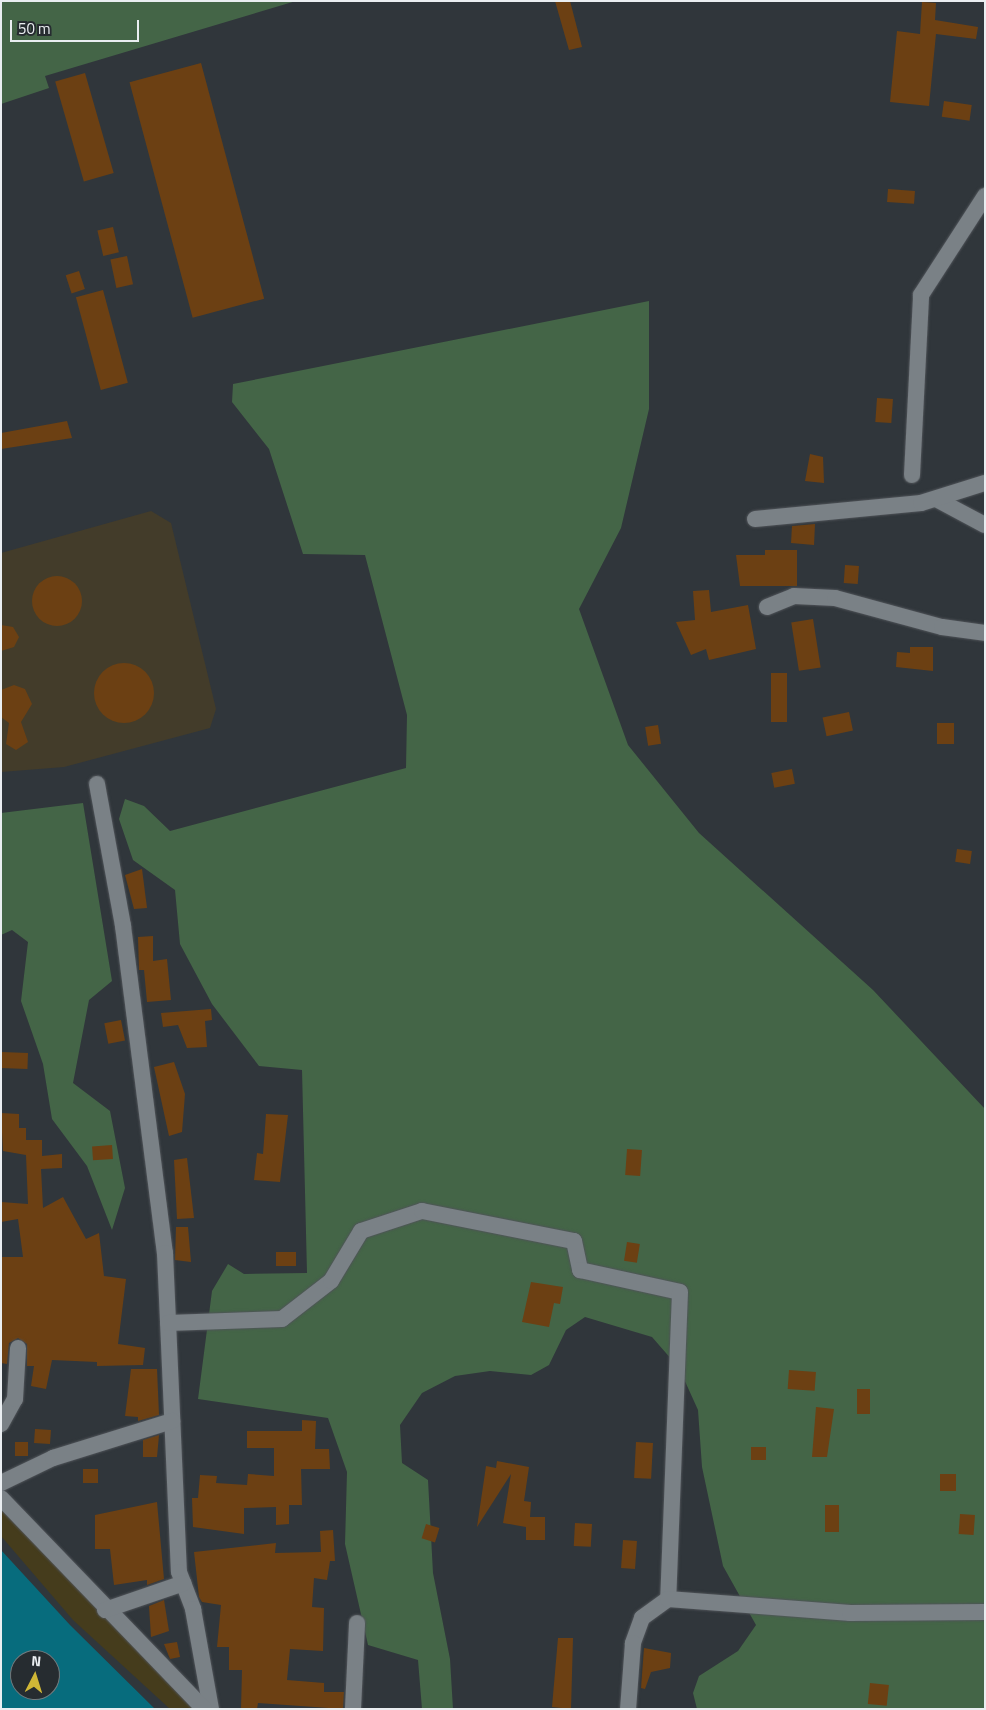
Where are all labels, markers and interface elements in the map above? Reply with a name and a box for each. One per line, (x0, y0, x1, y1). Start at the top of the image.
scale bar (12, 10, 141, 42)
text: 50 m (18, 17, 51, 40)
north arrow (10, 1650, 60, 1700)
text: N (31, 1650, 42, 1671)

